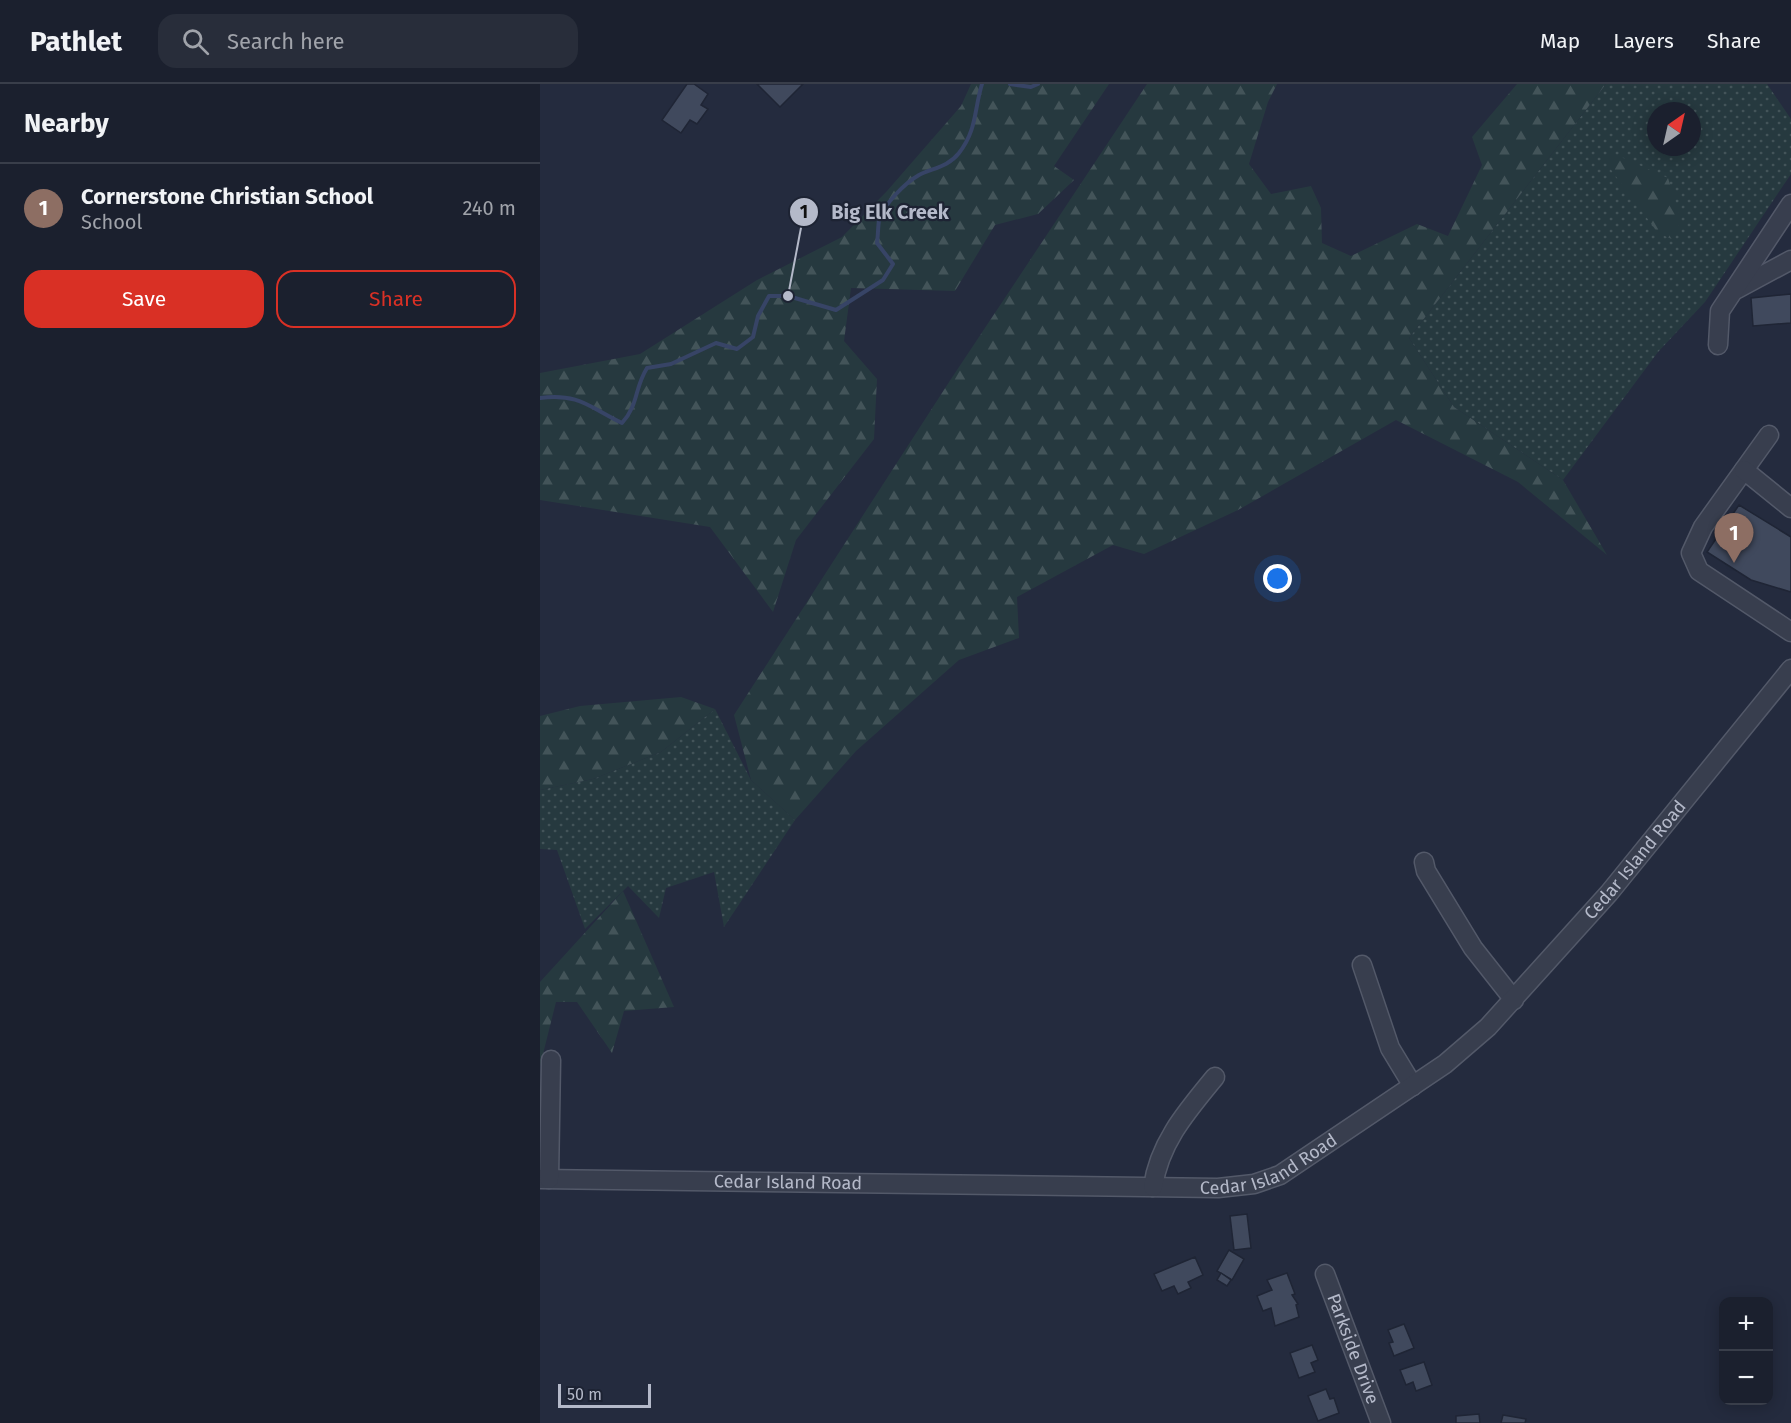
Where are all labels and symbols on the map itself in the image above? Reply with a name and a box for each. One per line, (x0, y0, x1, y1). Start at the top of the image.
north arrow (1647, 102, 1701, 156)
callout: Big Elk Creek (789, 193, 961, 231)
text: Big Elk Creek (831, 200, 950, 224)
text: 1 (800, 201, 808, 223)
pin: 1 (1714, 514, 1754, 563)
your location (1263, 564, 1292, 593)
street label: Cedar Island Road (1579, 796, 1691, 924)
street label: Cedar Island Road (1200, 1129, 1341, 1199)
street label: Cedar Island Road (714, 1170, 862, 1194)
street label: Parkside Drive (1322, 1291, 1384, 1407)
scale bar (558, 1381, 651, 1408)

